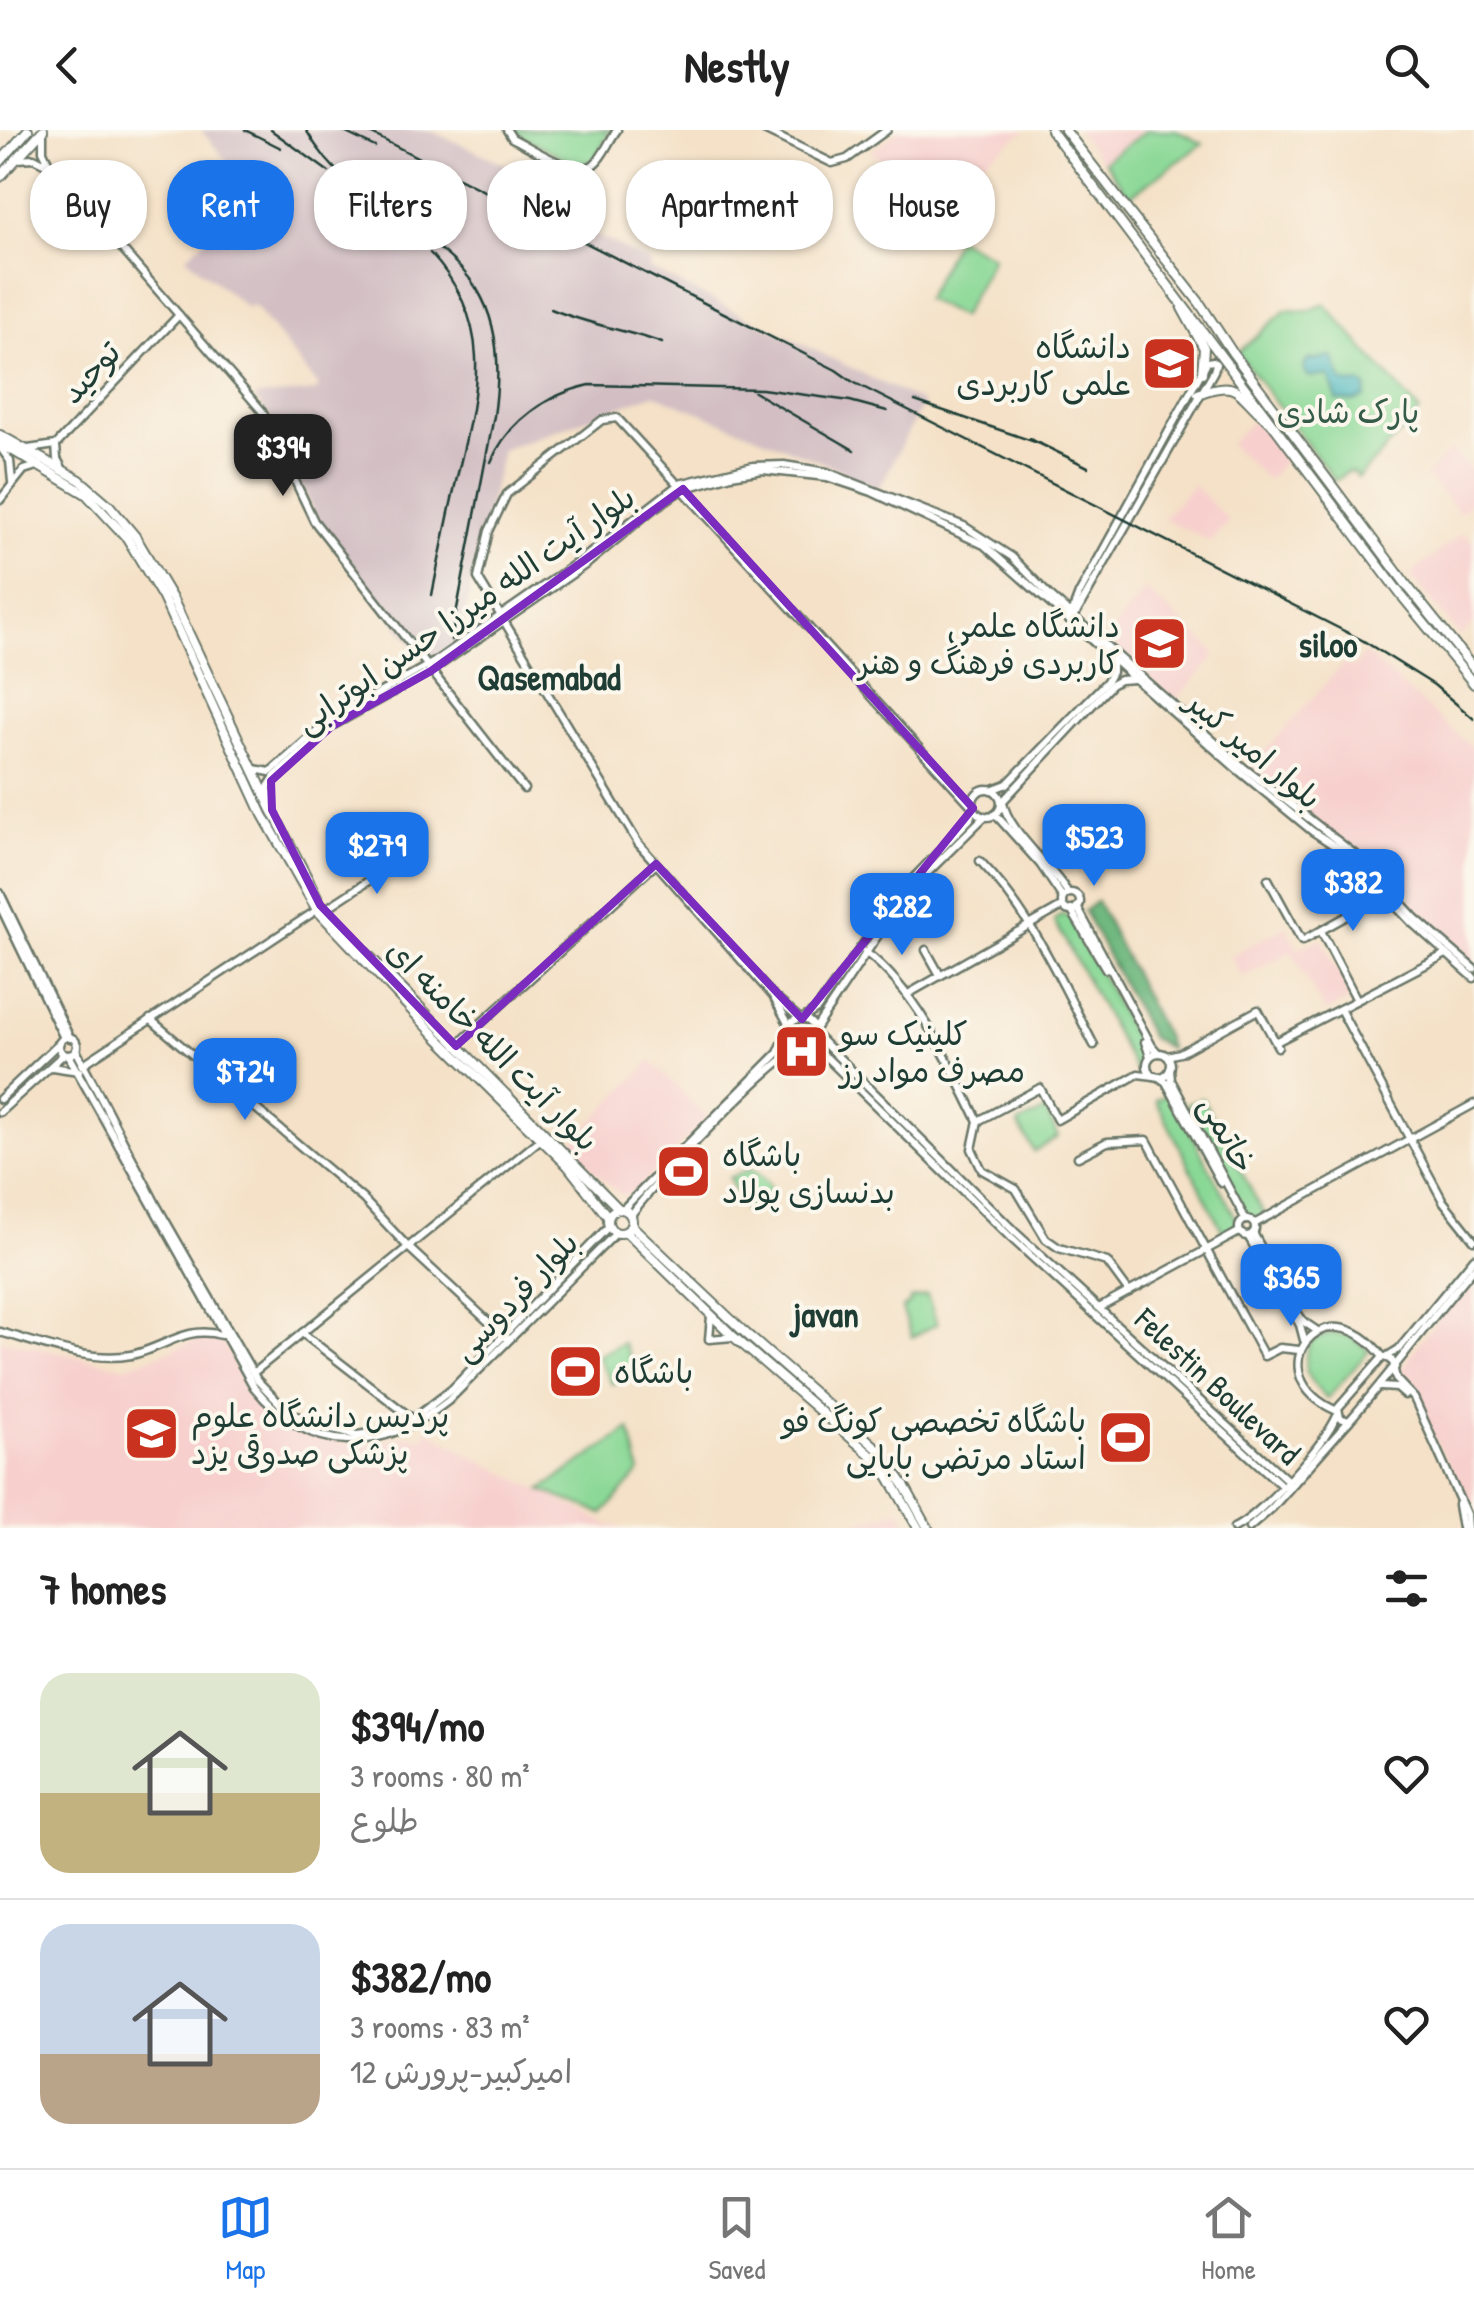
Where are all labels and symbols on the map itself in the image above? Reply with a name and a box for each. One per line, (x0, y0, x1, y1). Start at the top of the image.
place label: دانشگاه علمی کاربردی (956, 325, 1131, 405)
street label: توحید (50, 331, 130, 413)
school or university icon: دانشگاه علمی کاربردی (1140, 334, 1200, 394)
park label: پارک شادی (1277, 390, 1419, 433)
pin: $394 (224, 414, 342, 499)
street label: بلوار آیت الله میرزا حسن ابوترابی (287, 475, 643, 743)
place label: دانشگاه علمی کاربردی فرهنگ و هنر (855, 604, 1120, 684)
school or university icon: دانشگاه علمی کاربردی فرهنگ و هنر (1129, 613, 1189, 673)
district label: siloo (1299, 621, 1357, 668)
district label: Qasemabad (477, 654, 621, 701)
street label: بلوار امیر کبیر (1175, 678, 1331, 818)
pin: $523 (1035, 804, 1153, 889)
pin: $279 (318, 812, 436, 897)
pin: $382 (1294, 849, 1412, 934)
pin: $282 (843, 873, 961, 958)
street label: بلوار آیت الله خامنه ای (377, 929, 609, 1161)
place label: کلینیک سو مصرف مواد رز (837, 1012, 1025, 1092)
hospital icon: کلینیک سو مصرف مواد رز (771, 1021, 831, 1081)
pin: $724 (186, 1038, 304, 1123)
street label: خاتمی (1190, 1088, 1266, 1180)
place label: باشگاه بدنسازی پولاد (722, 1133, 895, 1213)
sports icon: باشگاه بدنسازی پولاد (653, 1142, 713, 1202)
street label: بلوار فردوسی (442, 1222, 588, 1370)
pin: $365 (1232, 1244, 1350, 1329)
district label: javan (788, 1291, 859, 1338)
street label: Felestin Boulevard (1125, 1297, 1310, 1474)
sports icon: باشگاه (545, 1341, 605, 1401)
place label: باشگاه (614, 1350, 693, 1393)
place label: پردیس دانشگاه علوم پزشکی صدوقی یزد (191, 1394, 449, 1474)
place label: باشگاه تخصصی کونگ فو استاد مرتضی بابایی (779, 1399, 1086, 1479)
school or university icon: پردیس دانشگاه علوم پزشکی صدوقی یزد (122, 1403, 182, 1463)
sports icon: باشگاه تخصصی کونگ فو استاد مرتضی بابایی (1095, 1408, 1155, 1468)

